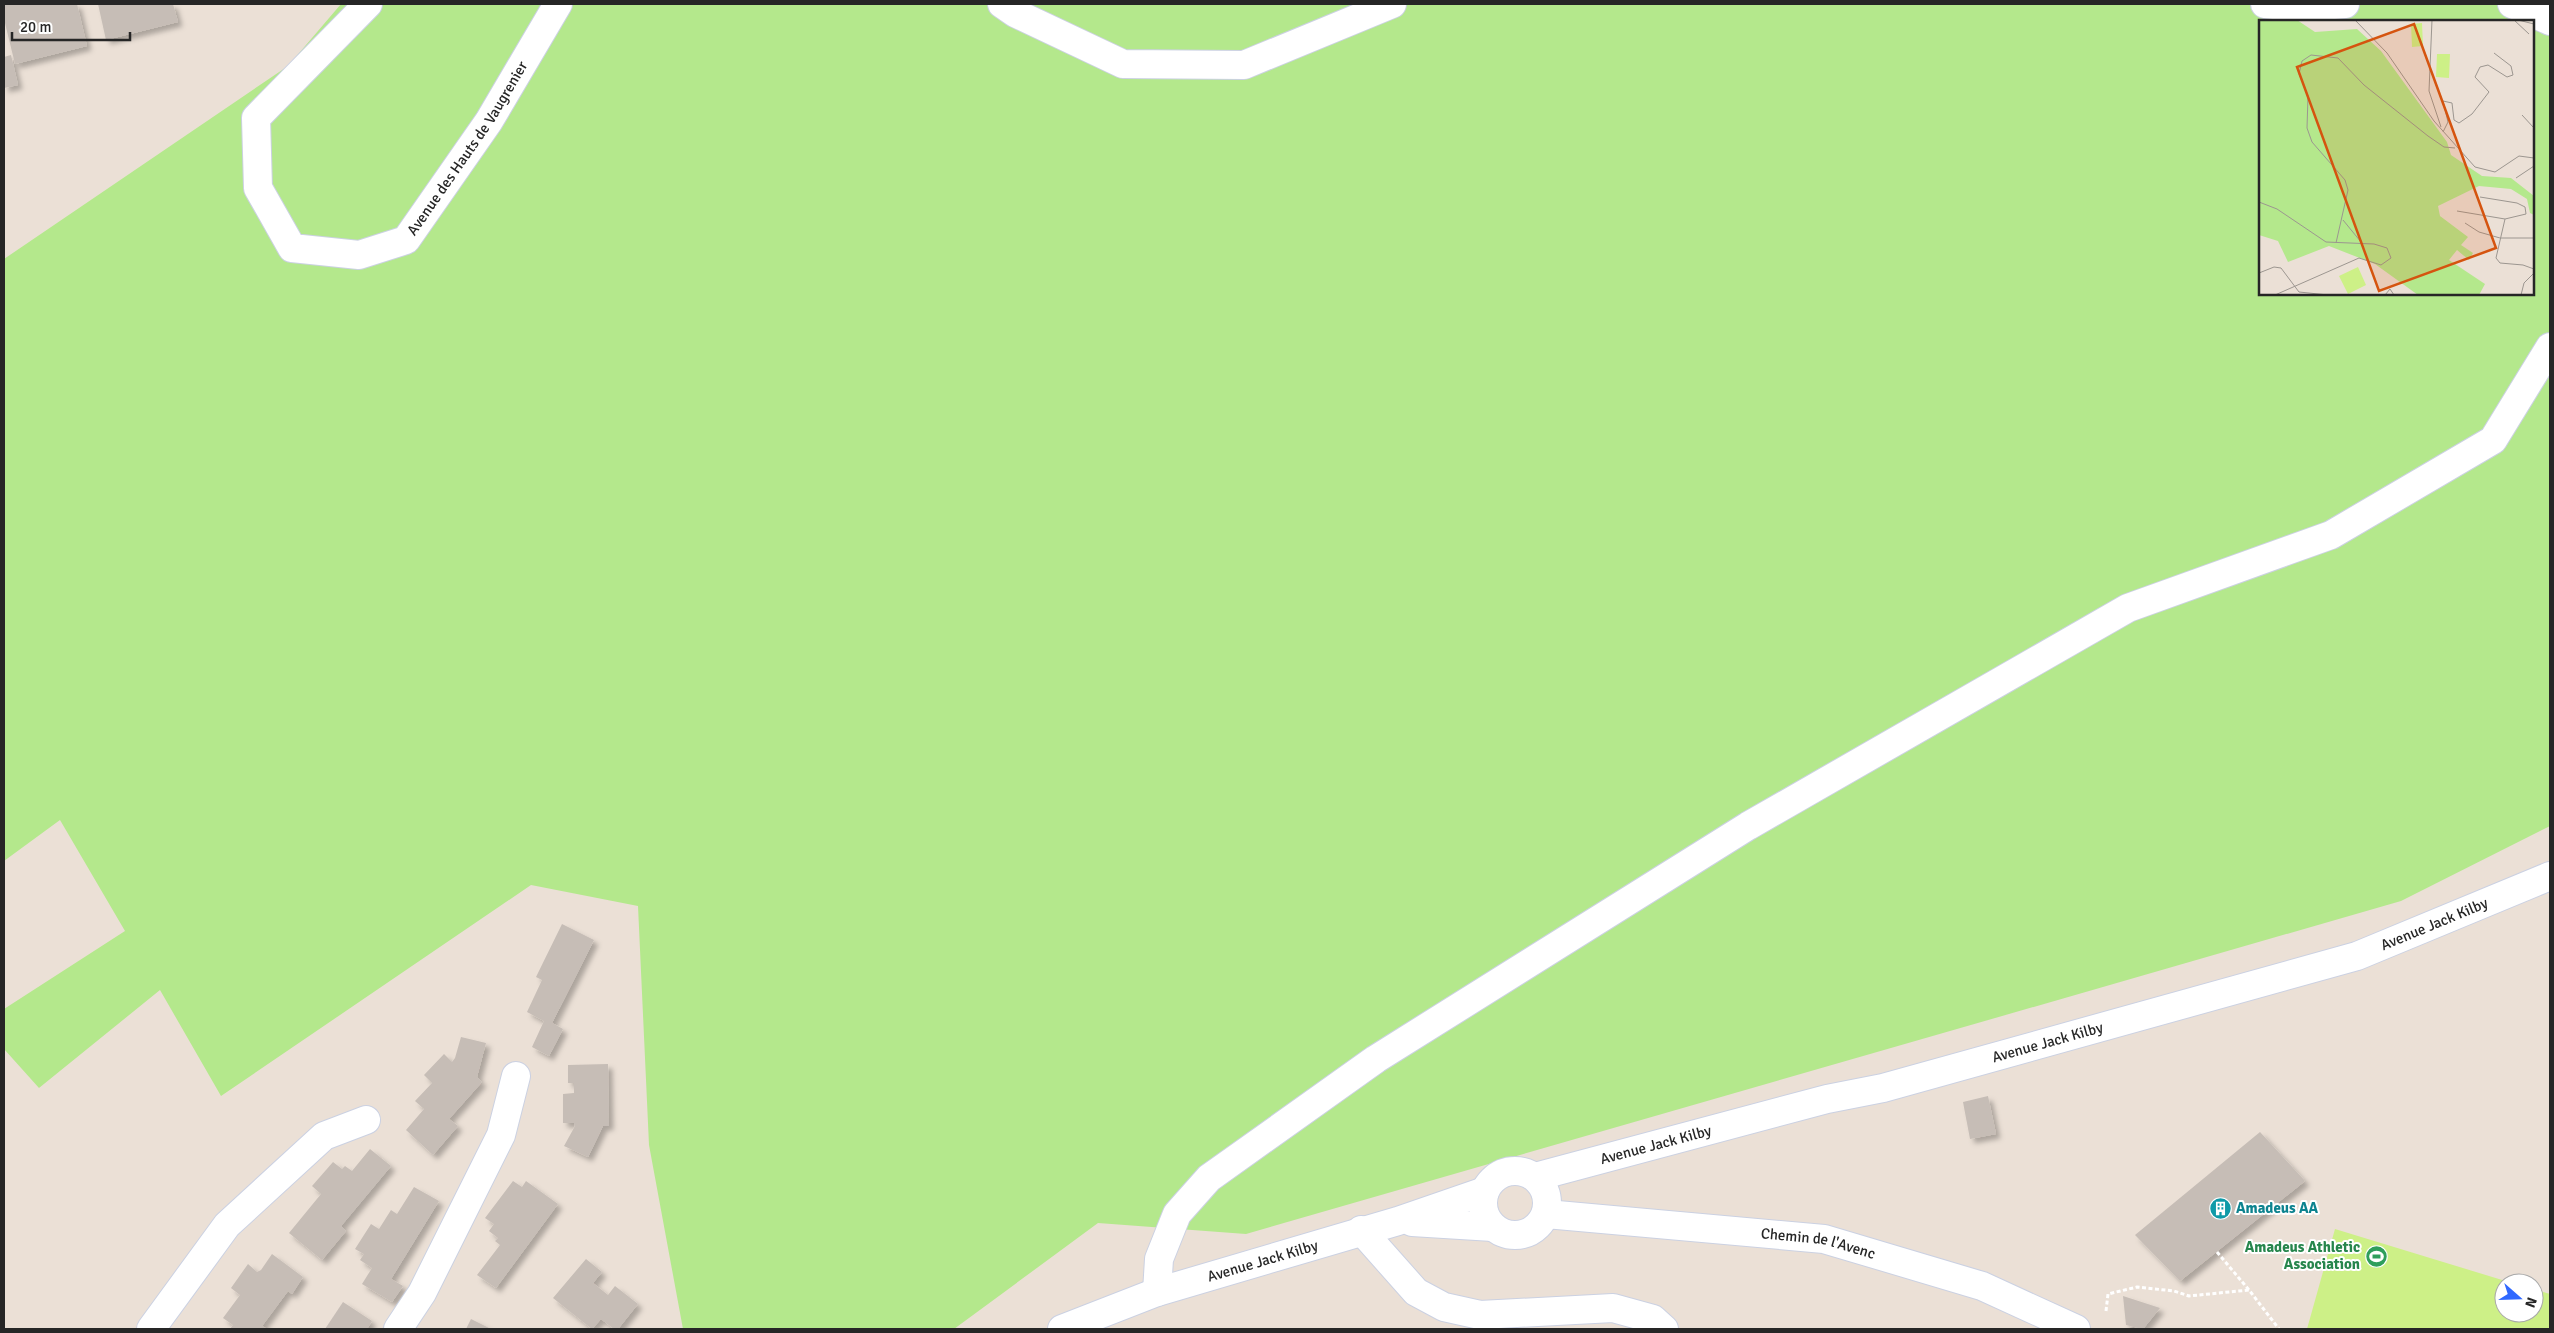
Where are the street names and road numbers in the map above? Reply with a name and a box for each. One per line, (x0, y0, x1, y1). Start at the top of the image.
street label: Avenue des Hauts de Vaugrenier (403, 57, 532, 239)
street label: Avenue Jack Kilby (2378, 894, 2491, 954)
street label: Avenue Jack Kilby (1990, 1018, 2105, 1066)
street label: Avenue Jack Kilby (1598, 1121, 1713, 1168)
street label: Chemin de l'Avenc (1760, 1224, 1877, 1263)
street label: Avenue Jack Kilby (1205, 1236, 1320, 1286)

